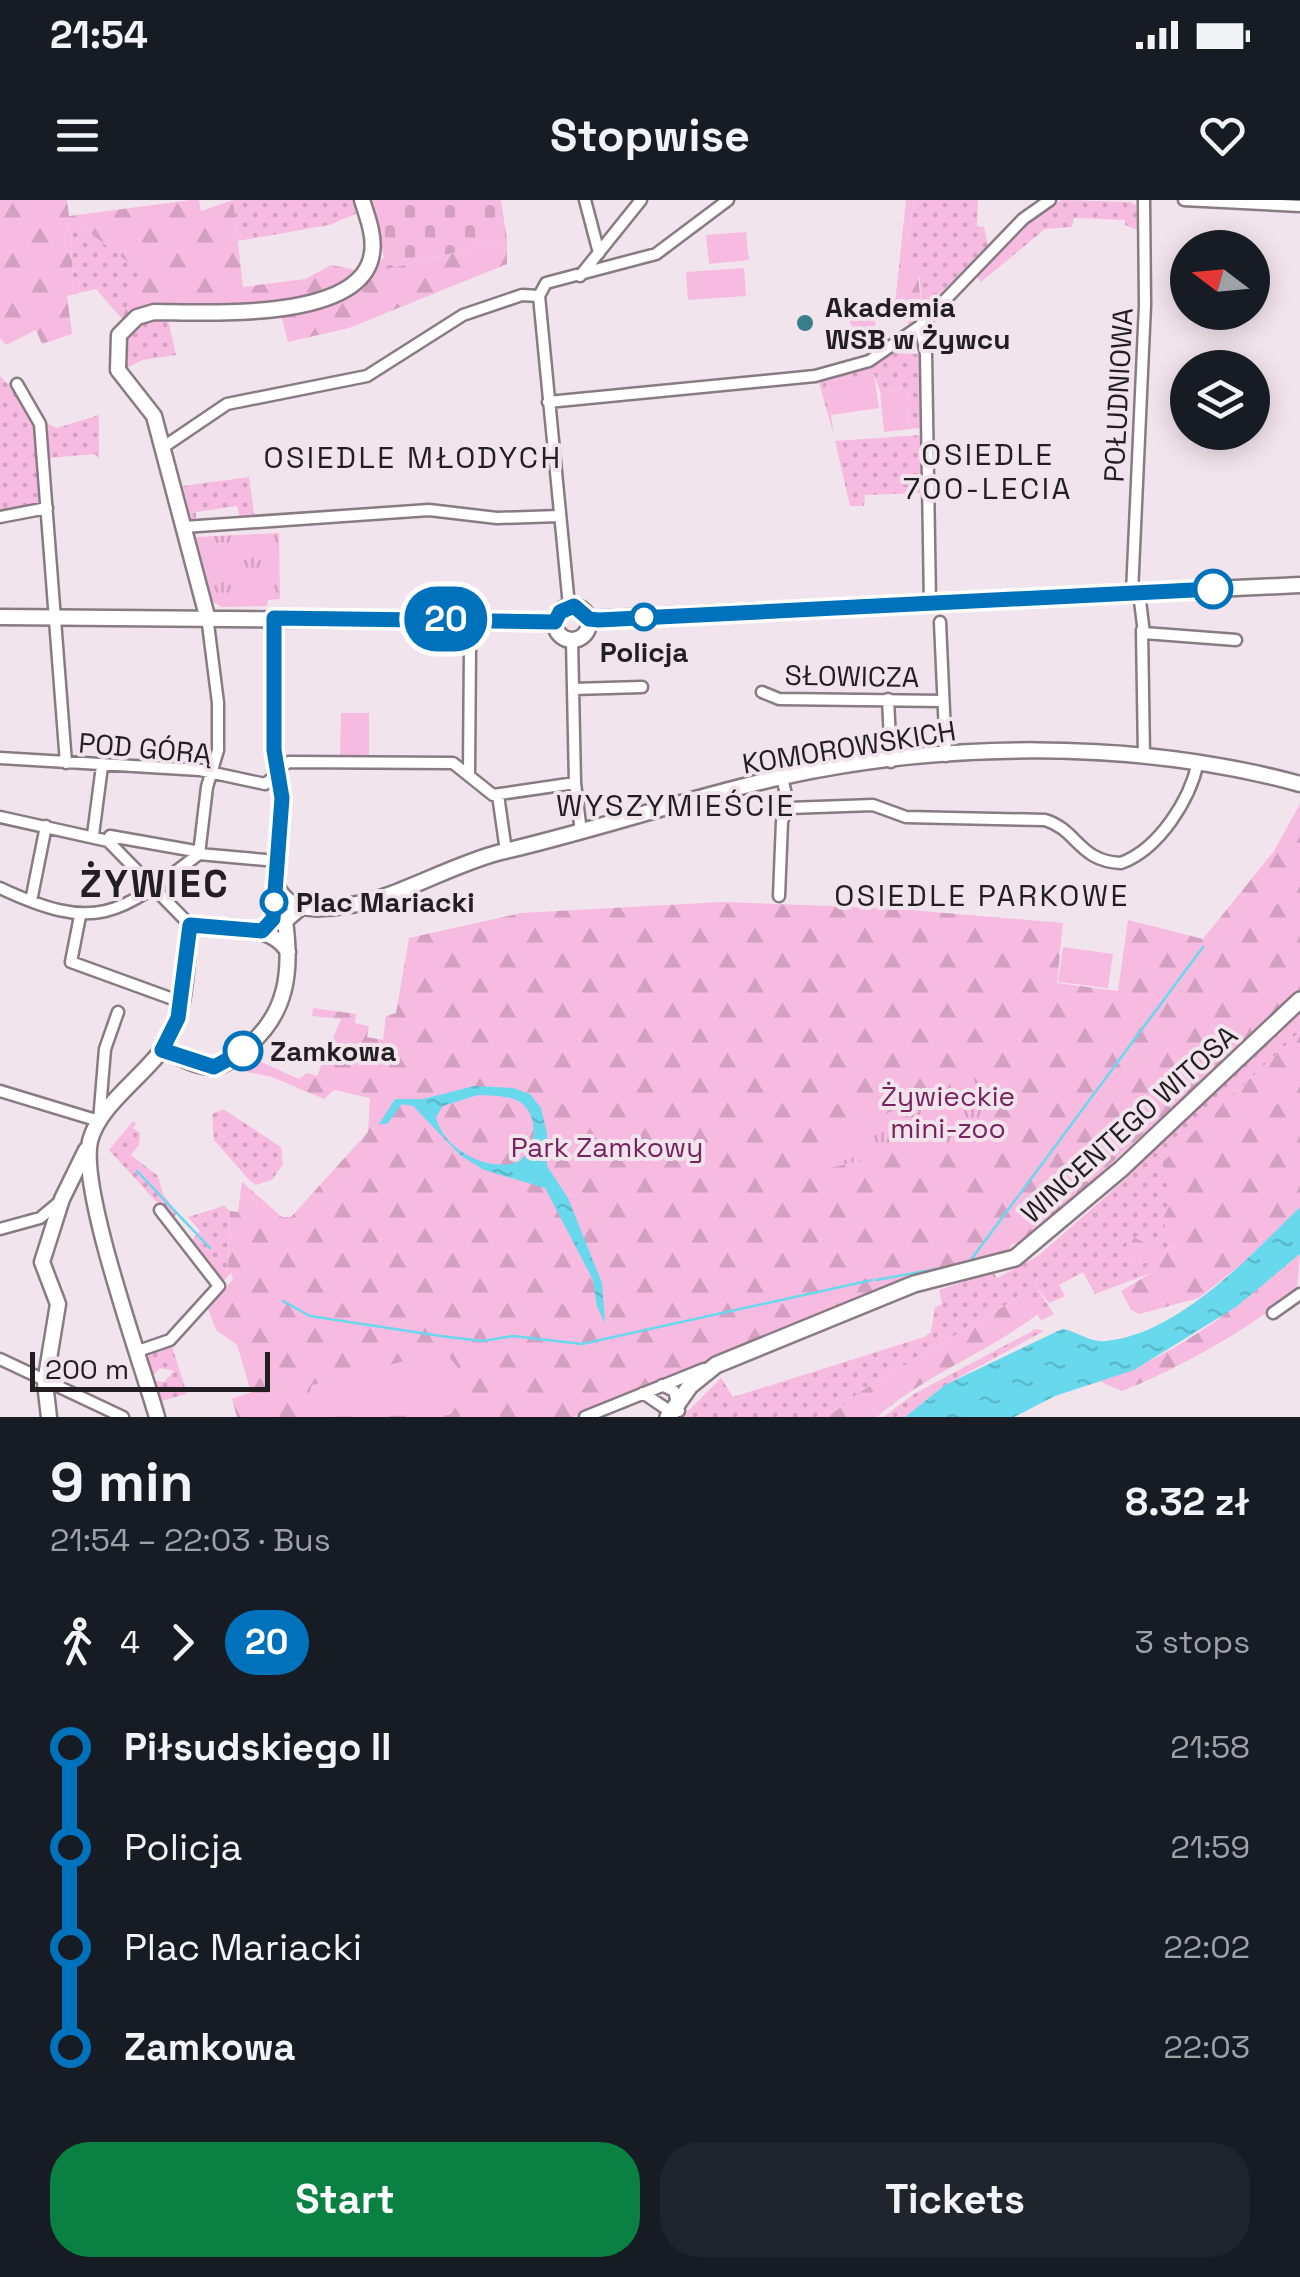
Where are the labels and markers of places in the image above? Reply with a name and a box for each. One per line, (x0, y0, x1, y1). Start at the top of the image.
place label: Akademia WSB w Żywcu (825, 289, 1011, 357)
marker: Akademia WSB w Żywcu (794, 312, 816, 334)
unlabelled marker (1194, 570, 1232, 608)
marker: Policja (631, 604, 657, 630)
place label: Policja (600, 634, 688, 670)
place label: Plac Mariacki (296, 884, 475, 920)
marker: Plac Mariacki (261, 889, 287, 915)
marker: Zamkowa (224, 1032, 262, 1070)
place label: Zamkowa (270, 1033, 396, 1069)

